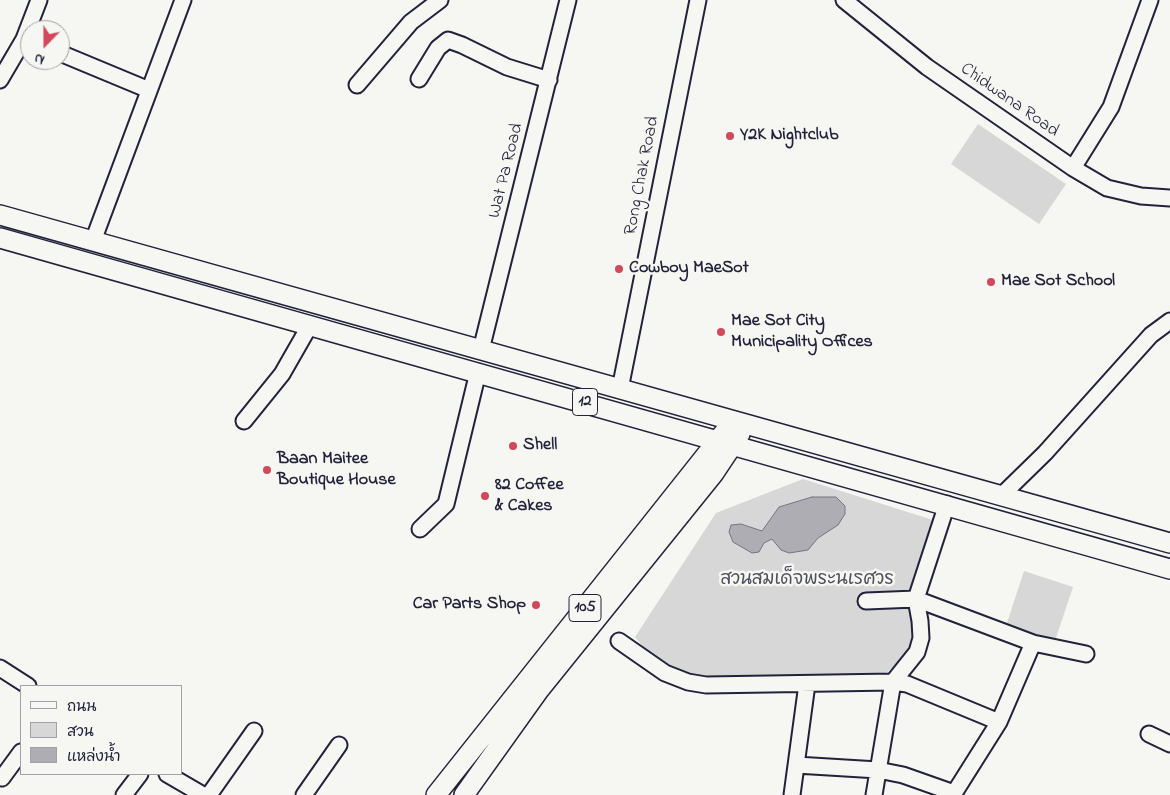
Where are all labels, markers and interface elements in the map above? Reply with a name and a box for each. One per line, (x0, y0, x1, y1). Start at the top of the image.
north arrow (20, 20, 70, 70)
text: N (31, 47, 48, 70)
street label: Chidwana Road (955, 59, 1063, 143)
street label: Rong Chak Road (621, 115, 665, 237)
street label: Wat Pa Road (485, 121, 529, 221)
place label: Y2K Nightclub (740, 125, 839, 147)
marker: Y2K Nightclub (724, 130, 736, 142)
place label: Cowboy MaeSot (629, 258, 749, 280)
marker: Cowboy MaeSot (613, 263, 625, 275)
place label: Mae Sot School (1001, 271, 1115, 293)
marker: Mae Sot School (985, 276, 997, 288)
place label: Mae Sot City Municipality Offices (731, 311, 873, 354)
marker: Mae Sot City Municipality Offices (715, 326, 727, 338)
road number: 12 (572, 388, 598, 416)
place label: Shell (523, 435, 557, 457)
marker: Shell (507, 440, 519, 452)
place label: Baan Maitee Boutique House (277, 449, 396, 492)
marker: Baan Maitee Boutique House (261, 464, 273, 476)
place label: 82 Coffee & Cakes (495, 475, 563, 518)
marker: 82 Coffee & Cakes (479, 490, 491, 502)
park label: สวนสมเด็จพระนเรศวร (720, 570, 894, 592)
place label: Car Parts Shop (413, 594, 526, 616)
road number: 105 (569, 594, 601, 622)
marker: Car Parts Shop (530, 599, 542, 611)
legend (20, 685, 182, 775)
text: ถนน (67, 696, 96, 718)
text: สวน (67, 721, 94, 743)
text: แหล่งน้ำ (67, 746, 121, 768)

